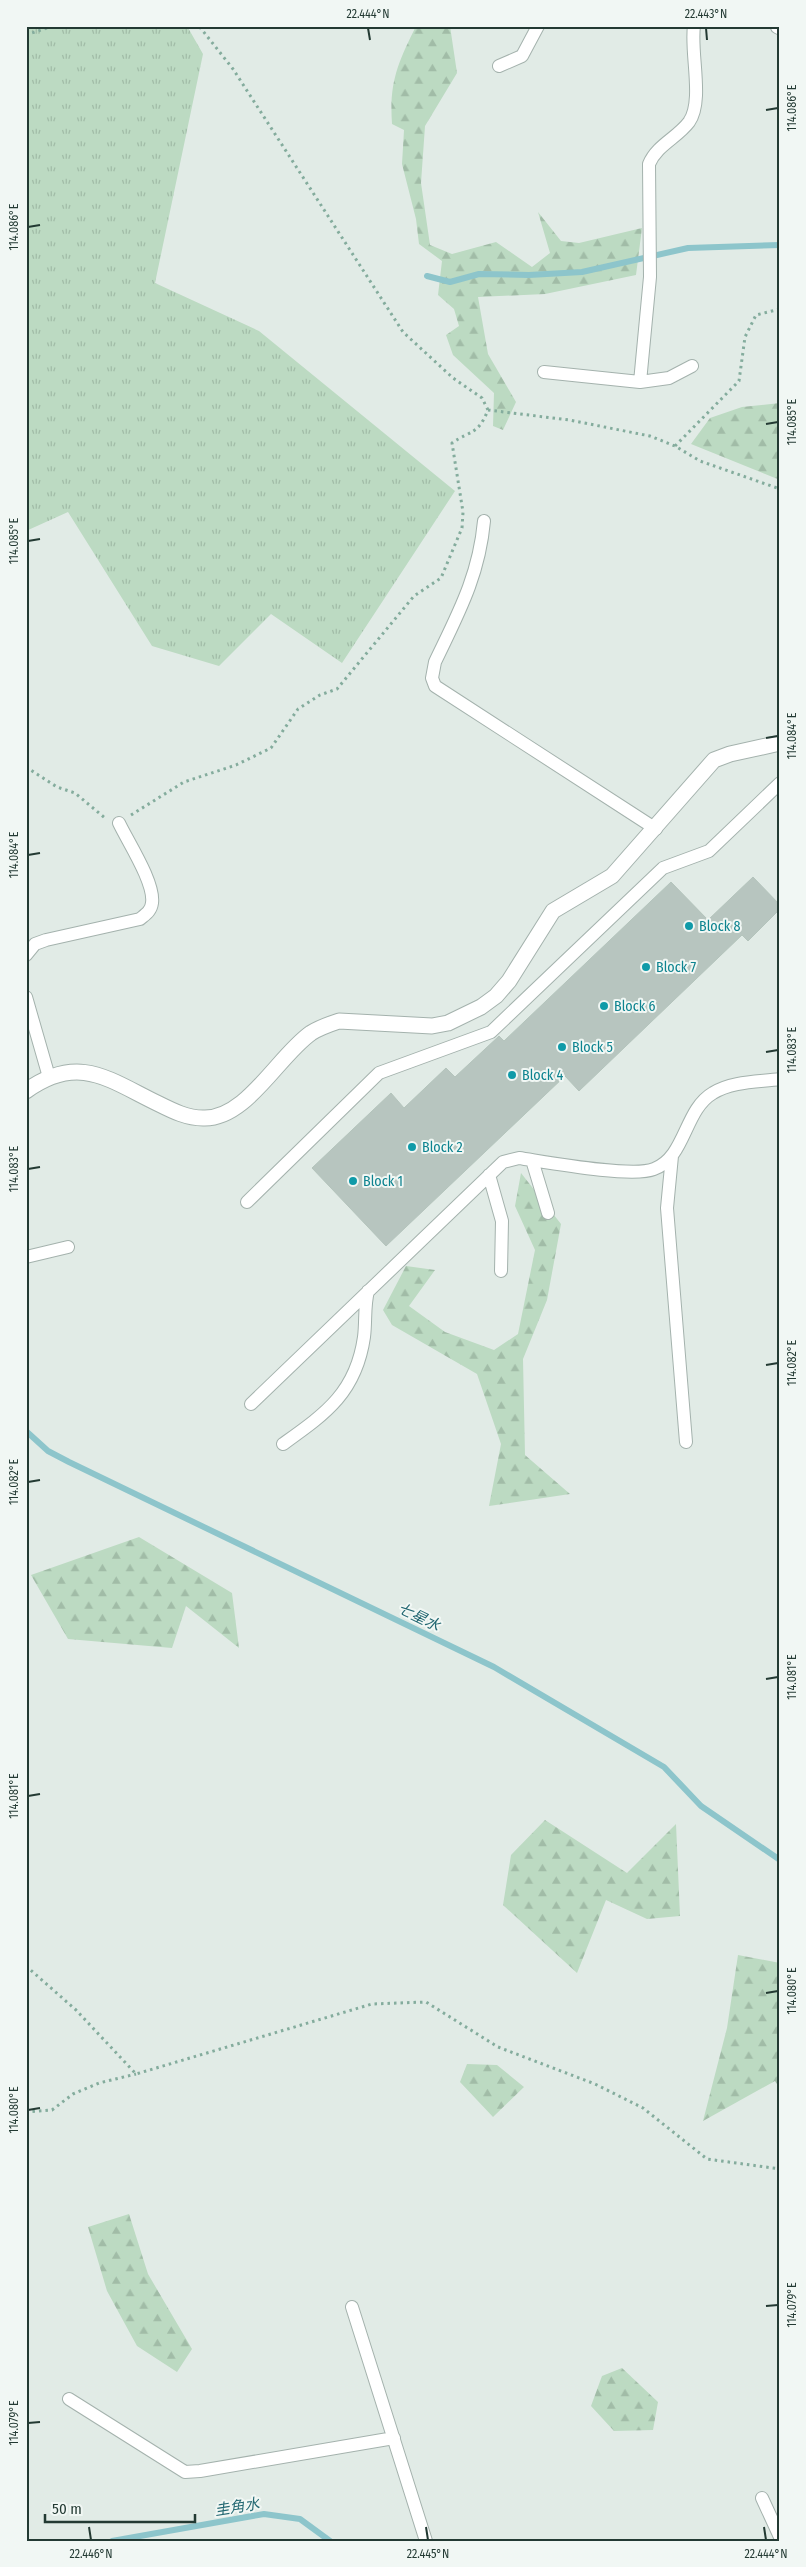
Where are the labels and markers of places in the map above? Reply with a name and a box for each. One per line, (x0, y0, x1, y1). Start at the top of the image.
place label: Block 8 (699, 918, 740, 935)
marker: Block 8 (683, 920, 695, 932)
place label: Block 7 (656, 959, 696, 976)
marker: Block 7 (640, 961, 652, 973)
place label: Block 6 (614, 998, 655, 1015)
marker: Block 6 (598, 1000, 610, 1012)
place label: Block 5 (572, 1039, 613, 1056)
marker: Block 5 (556, 1041, 568, 1053)
place label: Block 4 (522, 1067, 563, 1084)
marker: Block 4 (506, 1069, 518, 1081)
place label: Block 2 (422, 1139, 463, 1156)
marker: Block 2 (406, 1141, 418, 1153)
place label: Block 1 (363, 1173, 403, 1190)
marker: Block 1 (347, 1175, 359, 1187)

